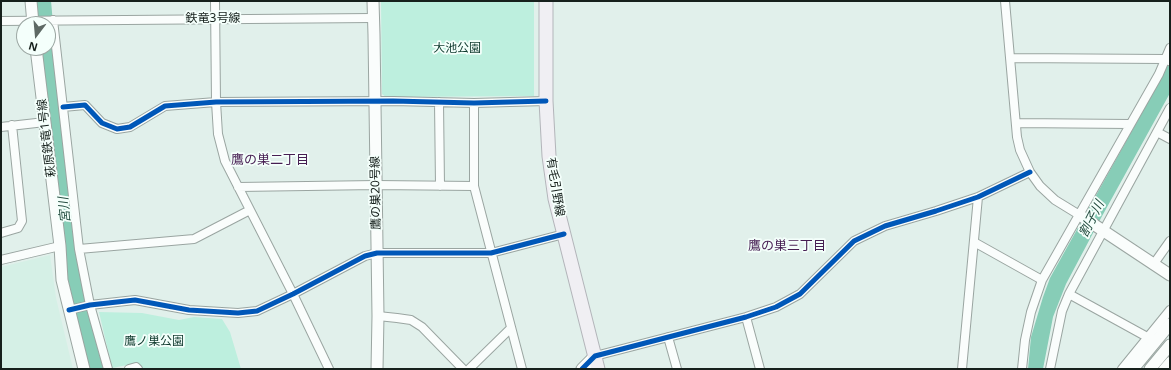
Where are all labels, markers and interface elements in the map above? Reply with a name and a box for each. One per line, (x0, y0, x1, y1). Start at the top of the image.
street label: 鉄竜3号線 (186, 12, 240, 26)
north arrow (16, 16, 56, 56)
text: N (26, 39, 39, 56)
park label: 大池公園 (433, 42, 481, 56)
street label: 萩原鉄竜1号線 (35, 98, 59, 178)
district label: 鷹の巣二丁目 (231, 152, 309, 168)
street label: 鷹の巣20号線 (368, 156, 384, 230)
street label: 有毛引野線 (543, 156, 567, 218)
water label: 宮川 (56, 196, 74, 224)
water label: 割子川 (1076, 198, 1108, 240)
district label: 鷹の巣三丁目 (748, 238, 826, 254)
park label: 鷹ノ巣公園 (124, 335, 184, 349)

